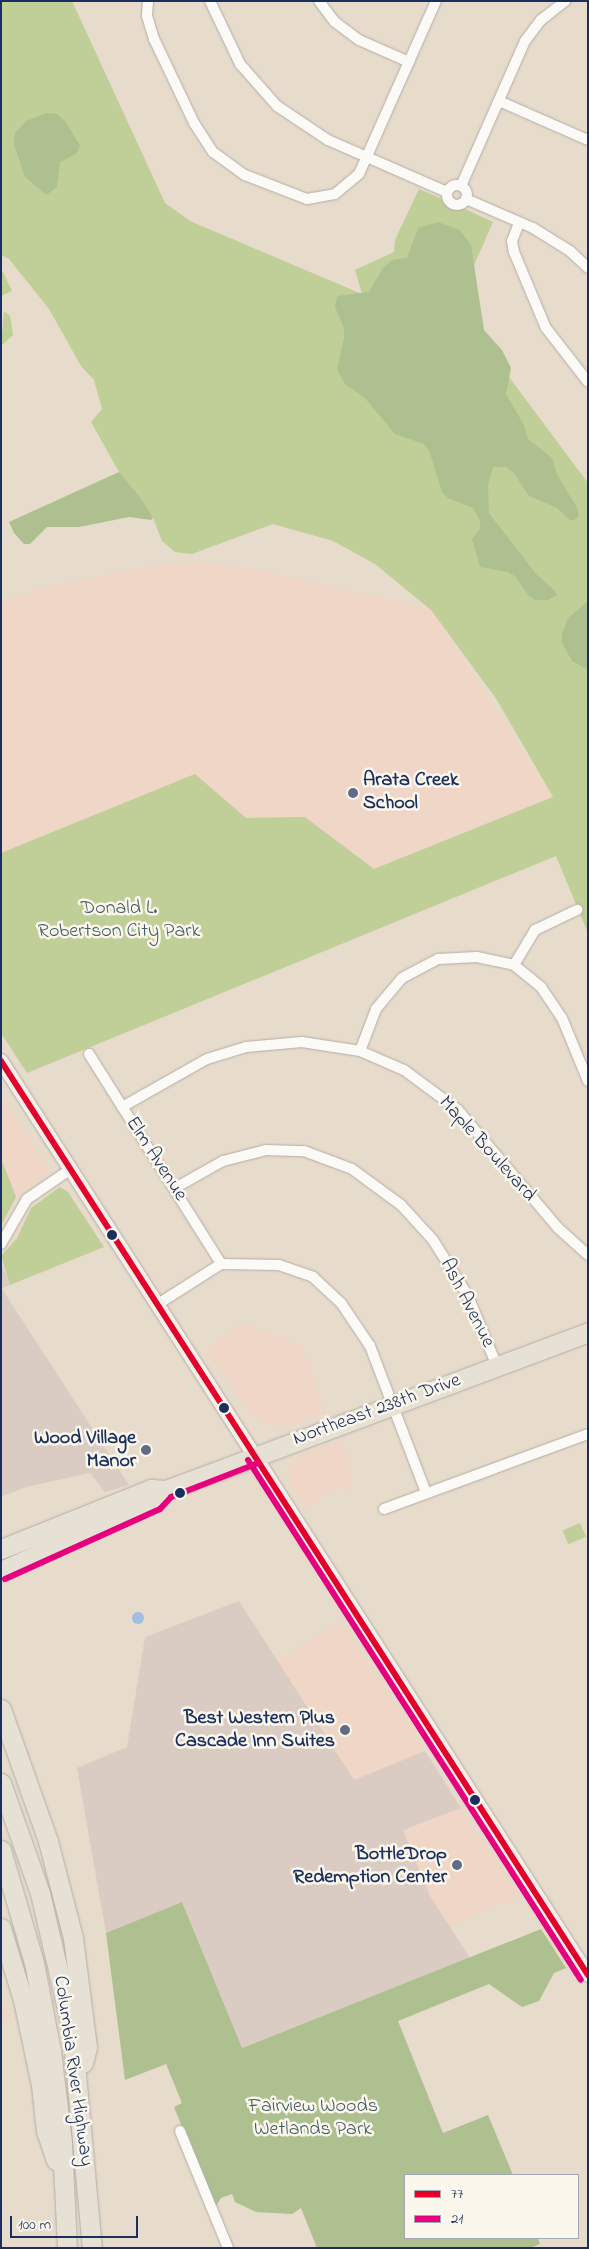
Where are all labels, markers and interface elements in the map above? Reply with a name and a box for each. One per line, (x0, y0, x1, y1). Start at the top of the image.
place label: Arata Creek School (363, 769, 459, 816)
marker: Arata Creek School (347, 787, 359, 799)
park label: Donald L. Robertson City Park (38, 897, 200, 944)
street label: Maple Boulevard (433, 1091, 541, 1207)
street label: Elm Avenue (120, 1112, 192, 1206)
unlabelled marker (107, 1230, 117, 1240)
street label: Ash Avenue (434, 1254, 500, 1352)
street label: Northeast 238th Drive (290, 1369, 464, 1451)
unlabelled marker (219, 1403, 229, 1413)
place label: Wood Village Manor (34, 1426, 136, 1473)
marker: Wood Village Manor (140, 1444, 152, 1456)
unlabelled marker (175, 1488, 185, 1498)
place label: Best Western Plus Cascade Inn Suites (175, 1706, 335, 1753)
marker: Best Western Plus Cascade Inn Suites (339, 1724, 351, 1736)
unlabelled marker (470, 1795, 480, 1805)
place label: BottleDrop Redemption Center (293, 1842, 447, 1889)
marker: BottleDrop Redemption Center (451, 1859, 463, 1871)
street label: Columbia River Highway (48, 1974, 98, 2168)
park label: Fairview Woods Wetlands Park (248, 2094, 378, 2141)
legend (404, 2174, 579, 2239)
text: 77 (451, 2183, 463, 2205)
scale bar (12, 2206, 140, 2238)
text: 21 (451, 2208, 463, 2230)
text: 100 m (18, 2214, 51, 2236)

